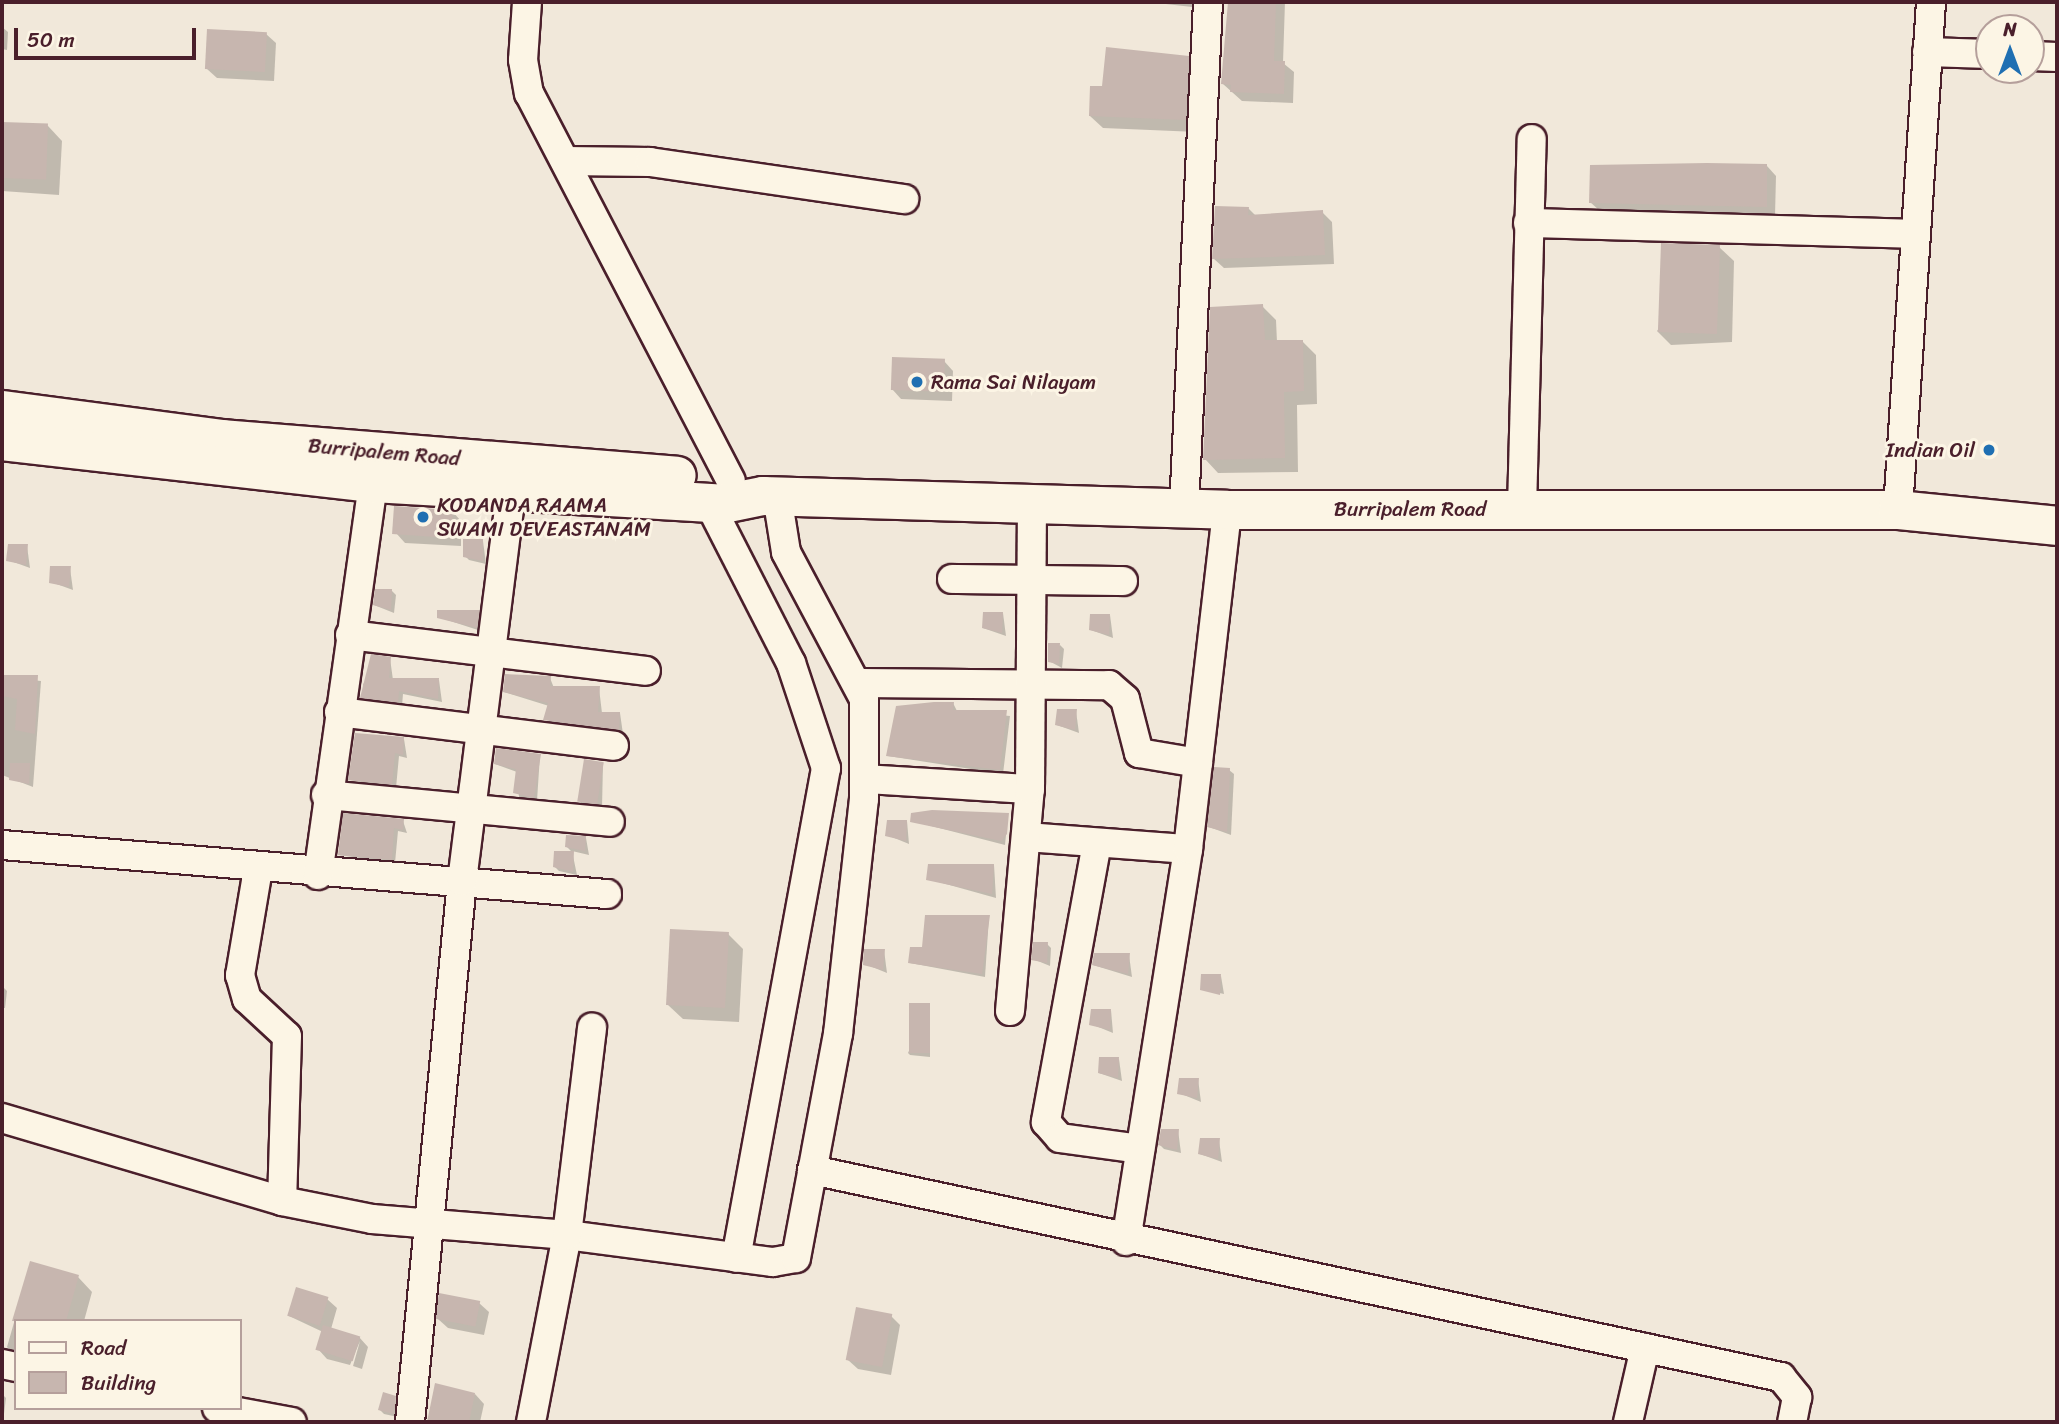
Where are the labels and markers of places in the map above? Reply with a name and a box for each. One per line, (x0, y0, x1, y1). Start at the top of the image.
place label: Rama Sai Nilayam (931, 369, 1096, 395)
marker: Rama Sai Nilayam (909, 374, 925, 390)
place label: Indian Oil (1886, 437, 1975, 463)
marker: Indian Oil (1981, 442, 1997, 458)
place label: KODANDA RAAMA SWAMI DEVEASTANAM (437, 492, 651, 542)
marker: KODANDA RAAMA SWAMI DEVEASTANAM (415, 509, 431, 525)

